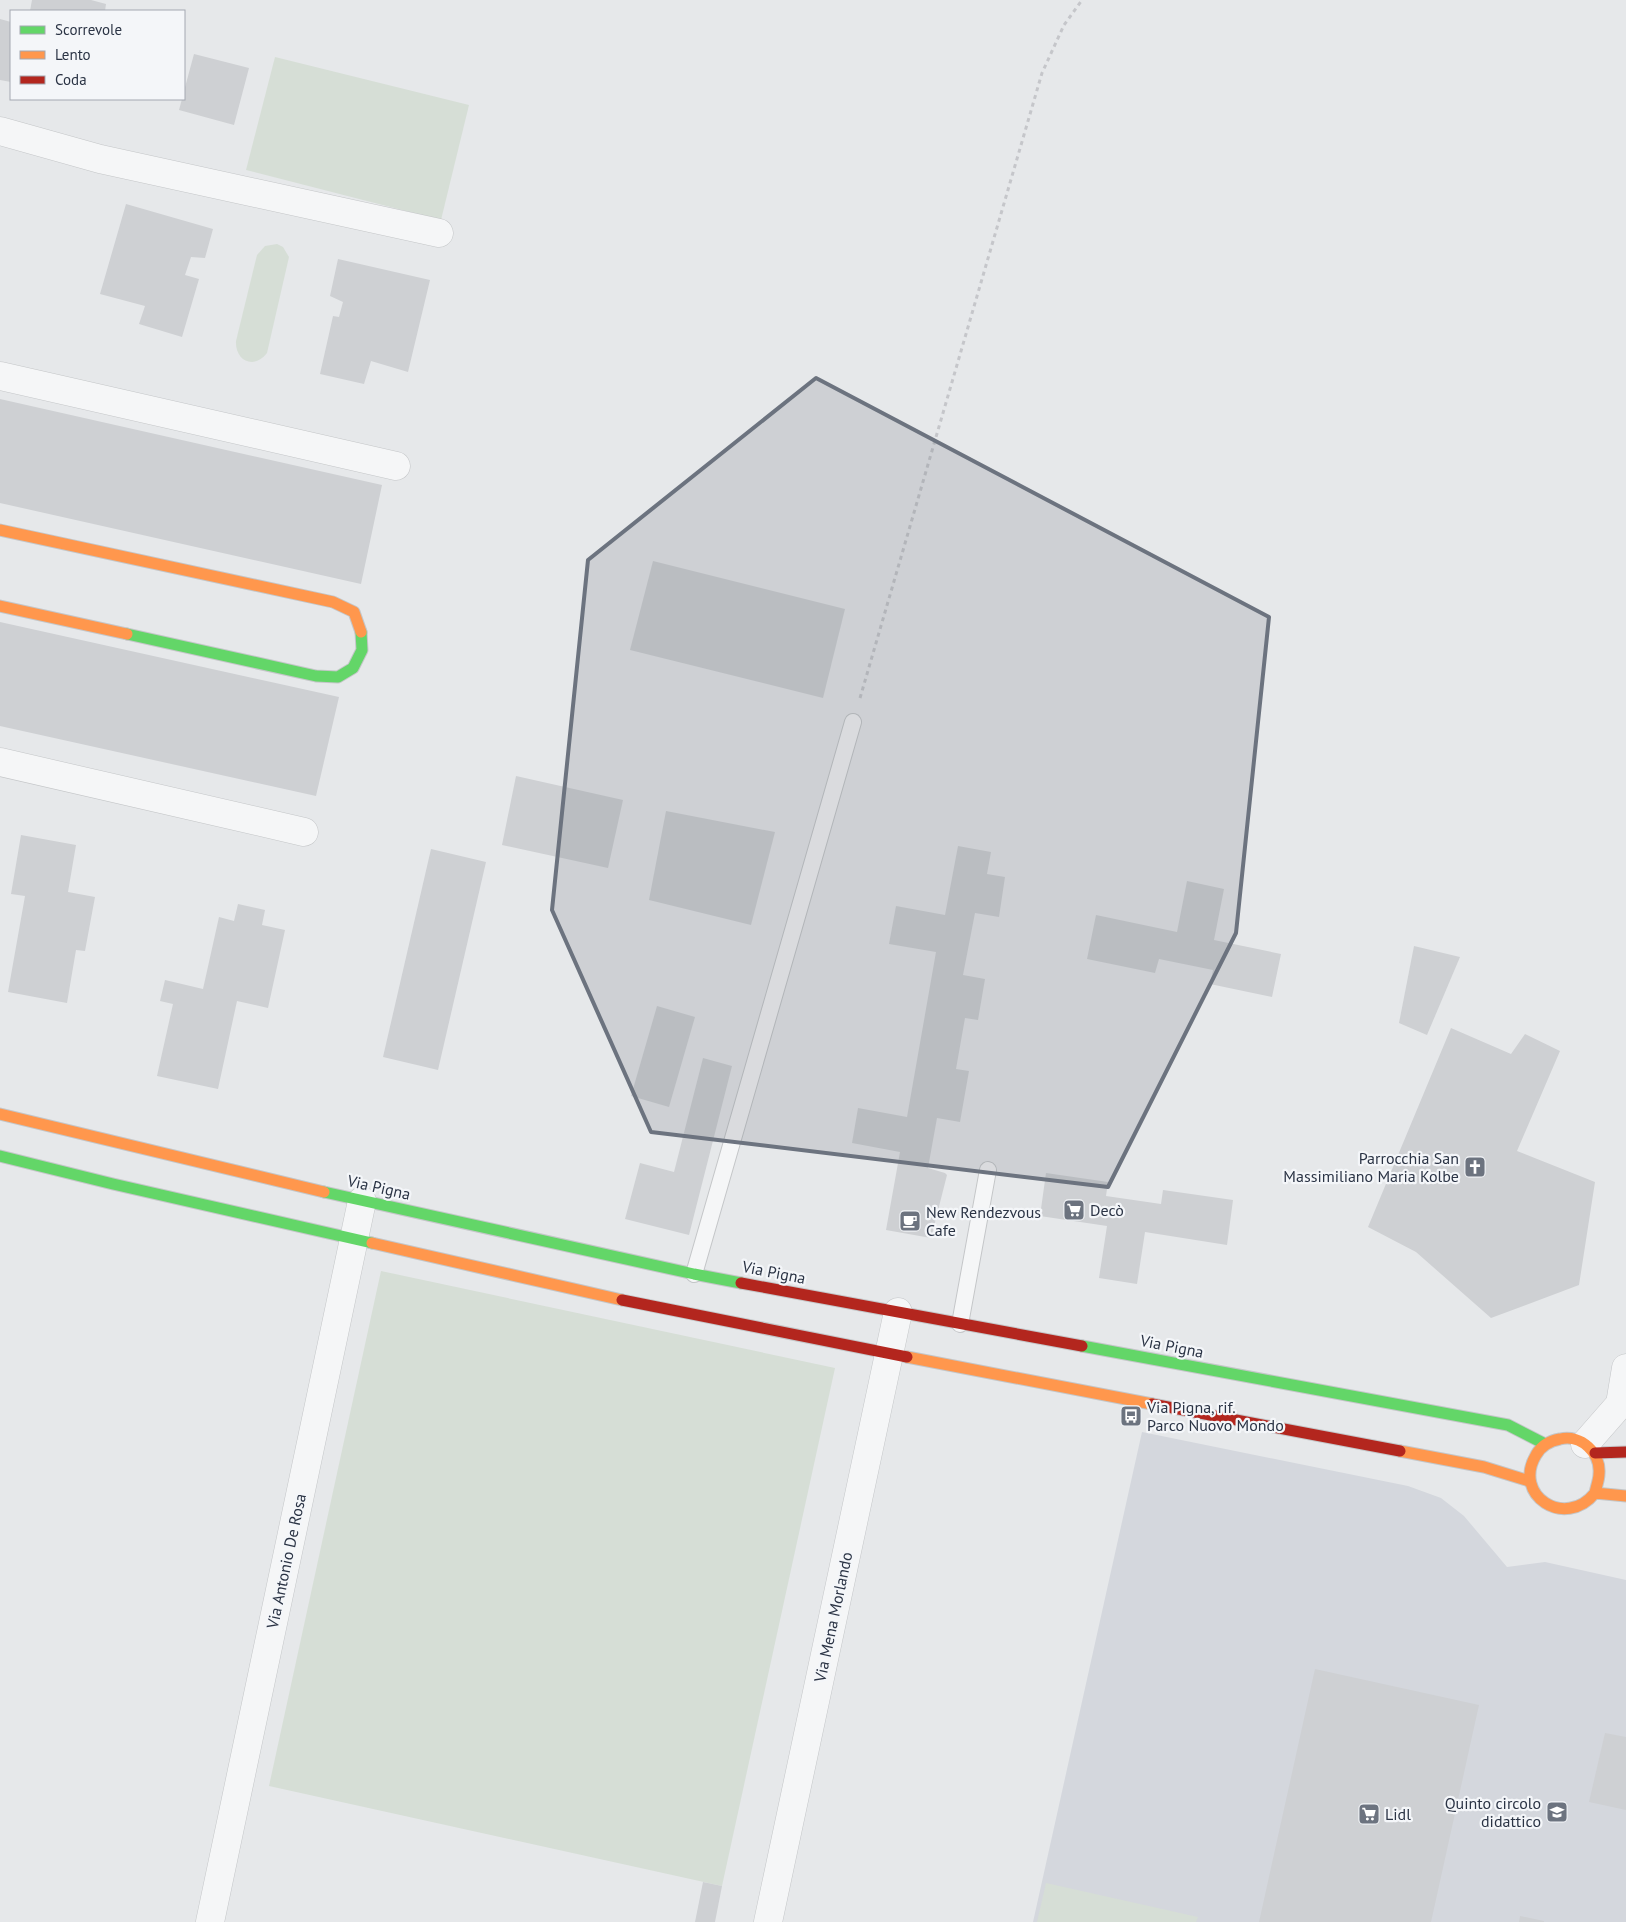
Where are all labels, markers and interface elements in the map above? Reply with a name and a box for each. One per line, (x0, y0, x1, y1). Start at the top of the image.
legend (10, 10, 185, 100)
text: Scorrevole (55, 20, 122, 39)
text: Lento (55, 45, 91, 64)
text: Coda (55, 70, 87, 89)
place label: Parrocchia San Massimiliano Maria Kolbe (1283, 1148, 1459, 1186)
church icon: Parrocchia San Massimiliano Maria Kolbe (1463, 1155, 1487, 1179)
street label: Via Pigna (345, 1170, 412, 1204)
supermarket icon: Decò (1062, 1198, 1086, 1222)
place label: Decò (1090, 1200, 1124, 1220)
place label: New Rendezvous Cafe (926, 1202, 1041, 1240)
cafe icon: New Rendezvous Cafe (898, 1209, 922, 1233)
street label: Via Pigna (740, 1256, 807, 1288)
street label: Via Pigna (1138, 1330, 1205, 1362)
place label: Via Pigna, rif. Parco Nuovo Mondo (1146, 1397, 1284, 1435)
bus stop icon: Via Pigna, rif. Parco Nuovo Mondo (1119, 1404, 1143, 1428)
street label: Via Antonio De Rosa (262, 1492, 310, 1631)
street label: Via Mena Morlando (809, 1550, 857, 1685)
place label: Quinto circolo didattico (1445, 1793, 1541, 1831)
school or university icon: Quinto circolo didattico (1545, 1800, 1569, 1824)
supermarket icon: Lidl (1357, 1802, 1381, 1826)
place label: Lidl (1385, 1804, 1411, 1824)

